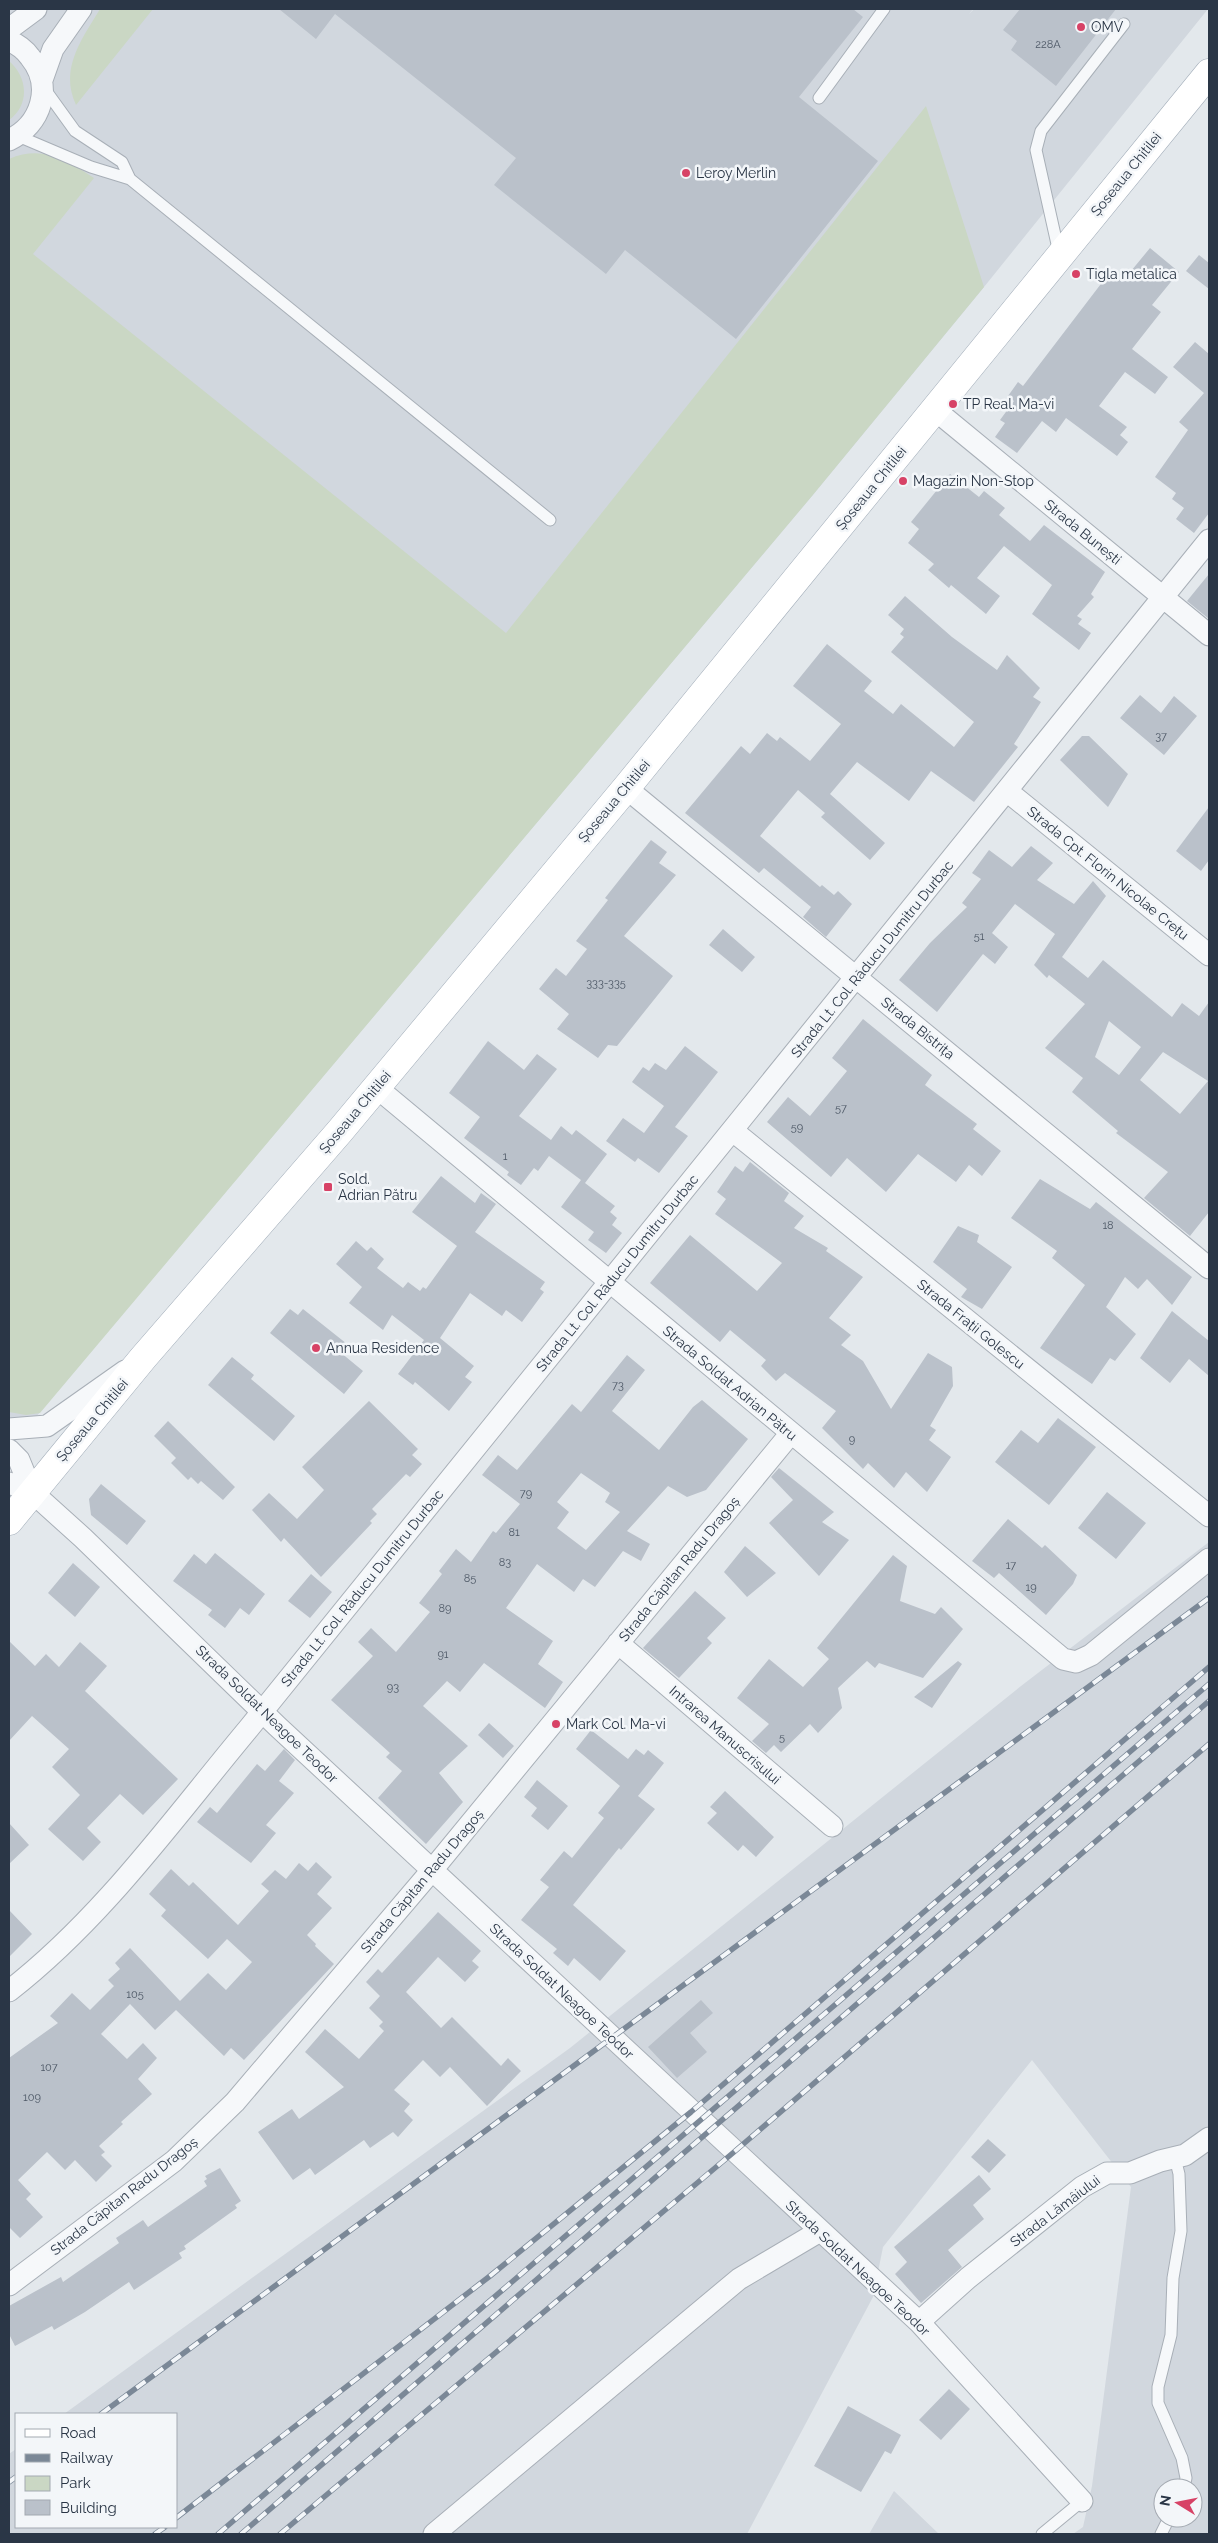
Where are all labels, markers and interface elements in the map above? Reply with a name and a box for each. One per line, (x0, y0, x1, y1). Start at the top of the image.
place label: OMV (1091, 19, 1124, 35)
marker: OMV (1075, 21, 1087, 33)
house number: 228A (1035, 38, 1061, 51)
street label: Șoseaua Chitilei (1088, 129, 1164, 219)
place label: Leroy Merlin (696, 165, 776, 181)
marker: Leroy Merlin (680, 167, 692, 179)
place label: Tigla metalica (1086, 266, 1177, 282)
marker: Tigla metalica (1070, 268, 1082, 280)
place label: TP Real. Ma-vi (963, 396, 1054, 412)
marker: TP Real. Ma-vi (947, 398, 959, 410)
street label: Șoseaua Chitilei (833, 443, 909, 533)
place label: Magazin Non-Stop (913, 473, 1034, 489)
marker: Magazin Non-Stop (897, 475, 909, 487)
street label: Strada Bunești (1041, 496, 1125, 568)
house number: 37 (1155, 730, 1167, 743)
street label: Șoseaua Chitilei (575, 757, 653, 845)
street label: Strada Cpt. Florin Nicolae Crețu (1024, 803, 1192, 943)
street label: Strada Lt. Col. Răducu Dumitru Durbac (788, 857, 957, 1061)
house number: 51 (974, 930, 985, 943)
house number: 333-335 (586, 977, 626, 990)
street label: Strada Bistrița (878, 994, 958, 1062)
street label: Șoseaua Chitilei (316, 1068, 394, 1156)
house number: 57 (835, 1102, 847, 1115)
house number: 59 (791, 1121, 803, 1134)
house number: 1 (503, 1150, 508, 1163)
place label: Sold. Adrian Pătru (338, 1171, 417, 1203)
street label: Strada Lt. Col. Răducu Dumitru Durbac (533, 1171, 702, 1375)
marker: Sold. Adrian Pătru (322, 1181, 334, 1193)
house number: 18 (1102, 1219, 1114, 1232)
street label: Strada Frații Golescu (914, 1276, 1028, 1372)
street label: Strada Soldat Adrian Pătru (660, 1322, 800, 1444)
place label: Annua Residence (326, 1340, 439, 1356)
marker: Annua Residence (310, 1342, 322, 1354)
street label: Șoseaua Chitilei (53, 1376, 131, 1464)
house number: 73 (612, 1379, 624, 1392)
house number: 9 (849, 1433, 855, 1446)
street label: Strada Lt. Col. Răducu Dumitru Durbac (278, 1486, 447, 1690)
house number: 79 (520, 1487, 532, 1500)
street label: Strada Căpitan Radu Dragoș (616, 1493, 743, 1645)
house number: 81 (508, 1526, 520, 1539)
house number: 83 (499, 1556, 511, 1569)
house number: 17 (1006, 1559, 1016, 1572)
house number: 85 (464, 1572, 476, 1585)
house number: 19 (1025, 1581, 1037, 1594)
house number: 89 (439, 1602, 451, 1615)
street label: Strada Soldat Neagoe Teodor (193, 1642, 341, 1786)
house number: 91 (437, 1648, 449, 1661)
house number: 93 (387, 1681, 399, 1694)
street label: Intrarea Manuscrisului (666, 1682, 784, 1788)
place label: Mark Col. Ma-vi (566, 1716, 666, 1732)
marker: Mark Col. Ma-vi (550, 1718, 562, 1730)
house number: 5 (779, 1731, 785, 1744)
street label: Strada Căpitan Radu Dragoș (357, 1806, 487, 1956)
street label: Strada Soldat Neagoe Teodor (487, 1920, 637, 2062)
house number: 105 (126, 1988, 144, 2001)
house number: 107 (40, 2061, 58, 2074)
house number: 109 (23, 2091, 41, 2104)
street label: Strada Căpitan Radu Dragoș (47, 2134, 201, 2258)
street label: Strada Lămâiului (1007, 2172, 1103, 2250)
street label: Strada Soldat Neagoe Teodor (783, 2197, 933, 2339)
legend (15, 2413, 178, 2528)
text: Road (60, 2424, 96, 2442)
text: Railway (60, 2449, 113, 2467)
text: Park (60, 2474, 91, 2492)
north arrow (1153, 2478, 1203, 2528)
text: N (1156, 2494, 1174, 2507)
text: Building (60, 2499, 117, 2517)

